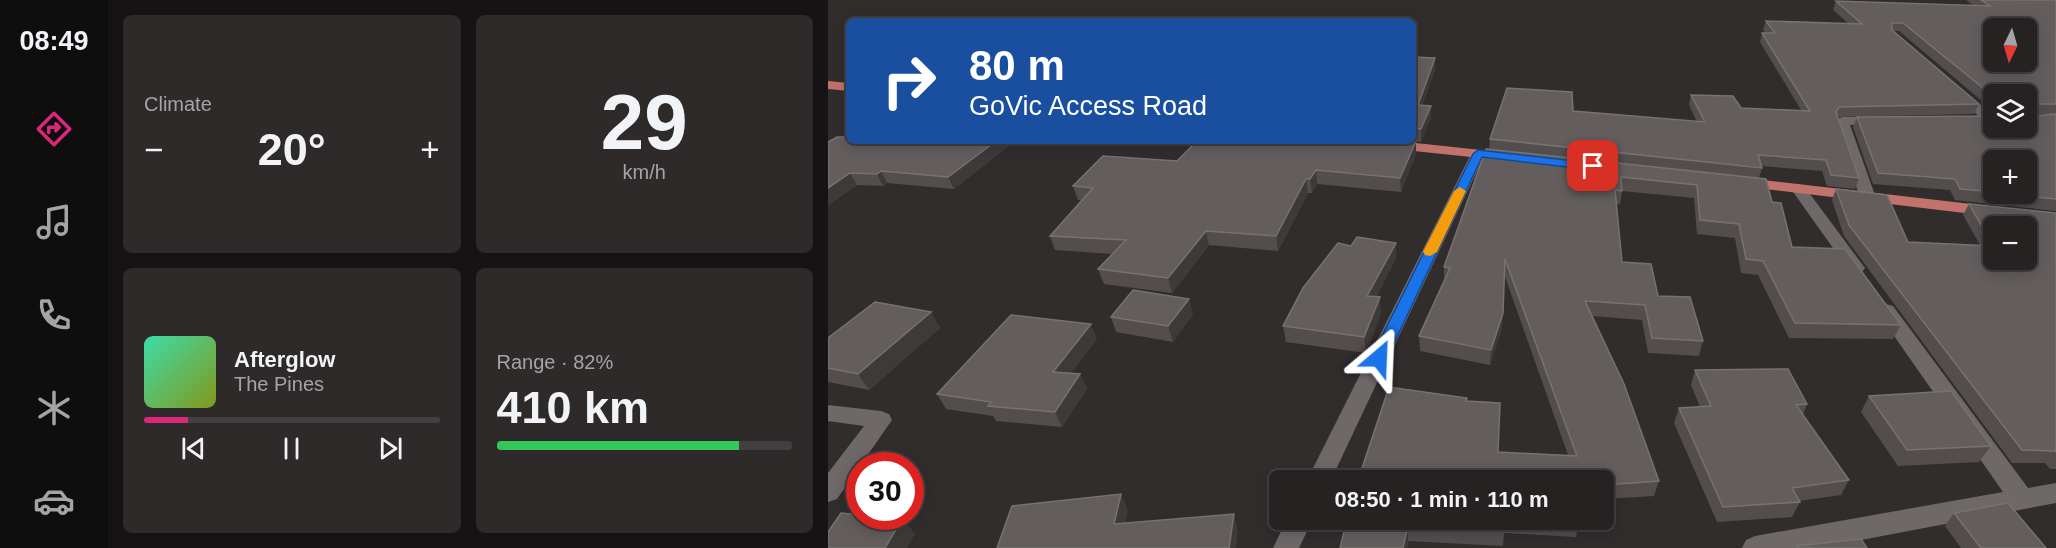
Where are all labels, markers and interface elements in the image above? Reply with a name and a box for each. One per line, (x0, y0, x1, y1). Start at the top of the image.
north arrow (1983, 18, 2037, 72)
map controls (1983, 18, 2037, 270)
text: 08:49 (19, 26, 89, 56)
icon: right (870, 42, 948, 120)
text: 80 m (969, 42, 1065, 89)
text: 29 (601, 78, 688, 166)
button: layers (1983, 84, 2037, 138)
text: GoVic Access Road (969, 91, 1207, 121)
text: Climate (144, 93, 212, 115)
icon: directions (33, 108, 75, 150)
text: 20° (258, 124, 326, 175)
text: − (144, 131, 163, 168)
text: + (420, 131, 440, 168)
pin (1567, 140, 1618, 191)
icon: arrive (1576, 149, 1609, 182)
button: + (1983, 150, 2037, 204)
text: km/h (623, 161, 666, 183)
icon: music (33, 201, 75, 243)
button: − (1983, 216, 2037, 270)
icon: phone (33, 294, 75, 336)
position arrow (1347, 326, 1411, 390)
text: Afterglow (234, 347, 335, 372)
text: Range · 82% (497, 351, 613, 373)
text: The Pines (234, 373, 324, 395)
text: 410 km (497, 382, 649, 433)
icon: climate (33, 387, 75, 429)
icon: previous (177, 432, 210, 465)
icon: pause (275, 432, 308, 465)
icon: next (374, 432, 407, 465)
speed limit sign: 30 (846, 452, 924, 530)
icon: car (33, 480, 75, 522)
text: 08:50 · 1 min · 110 m (1335, 487, 1549, 512)

